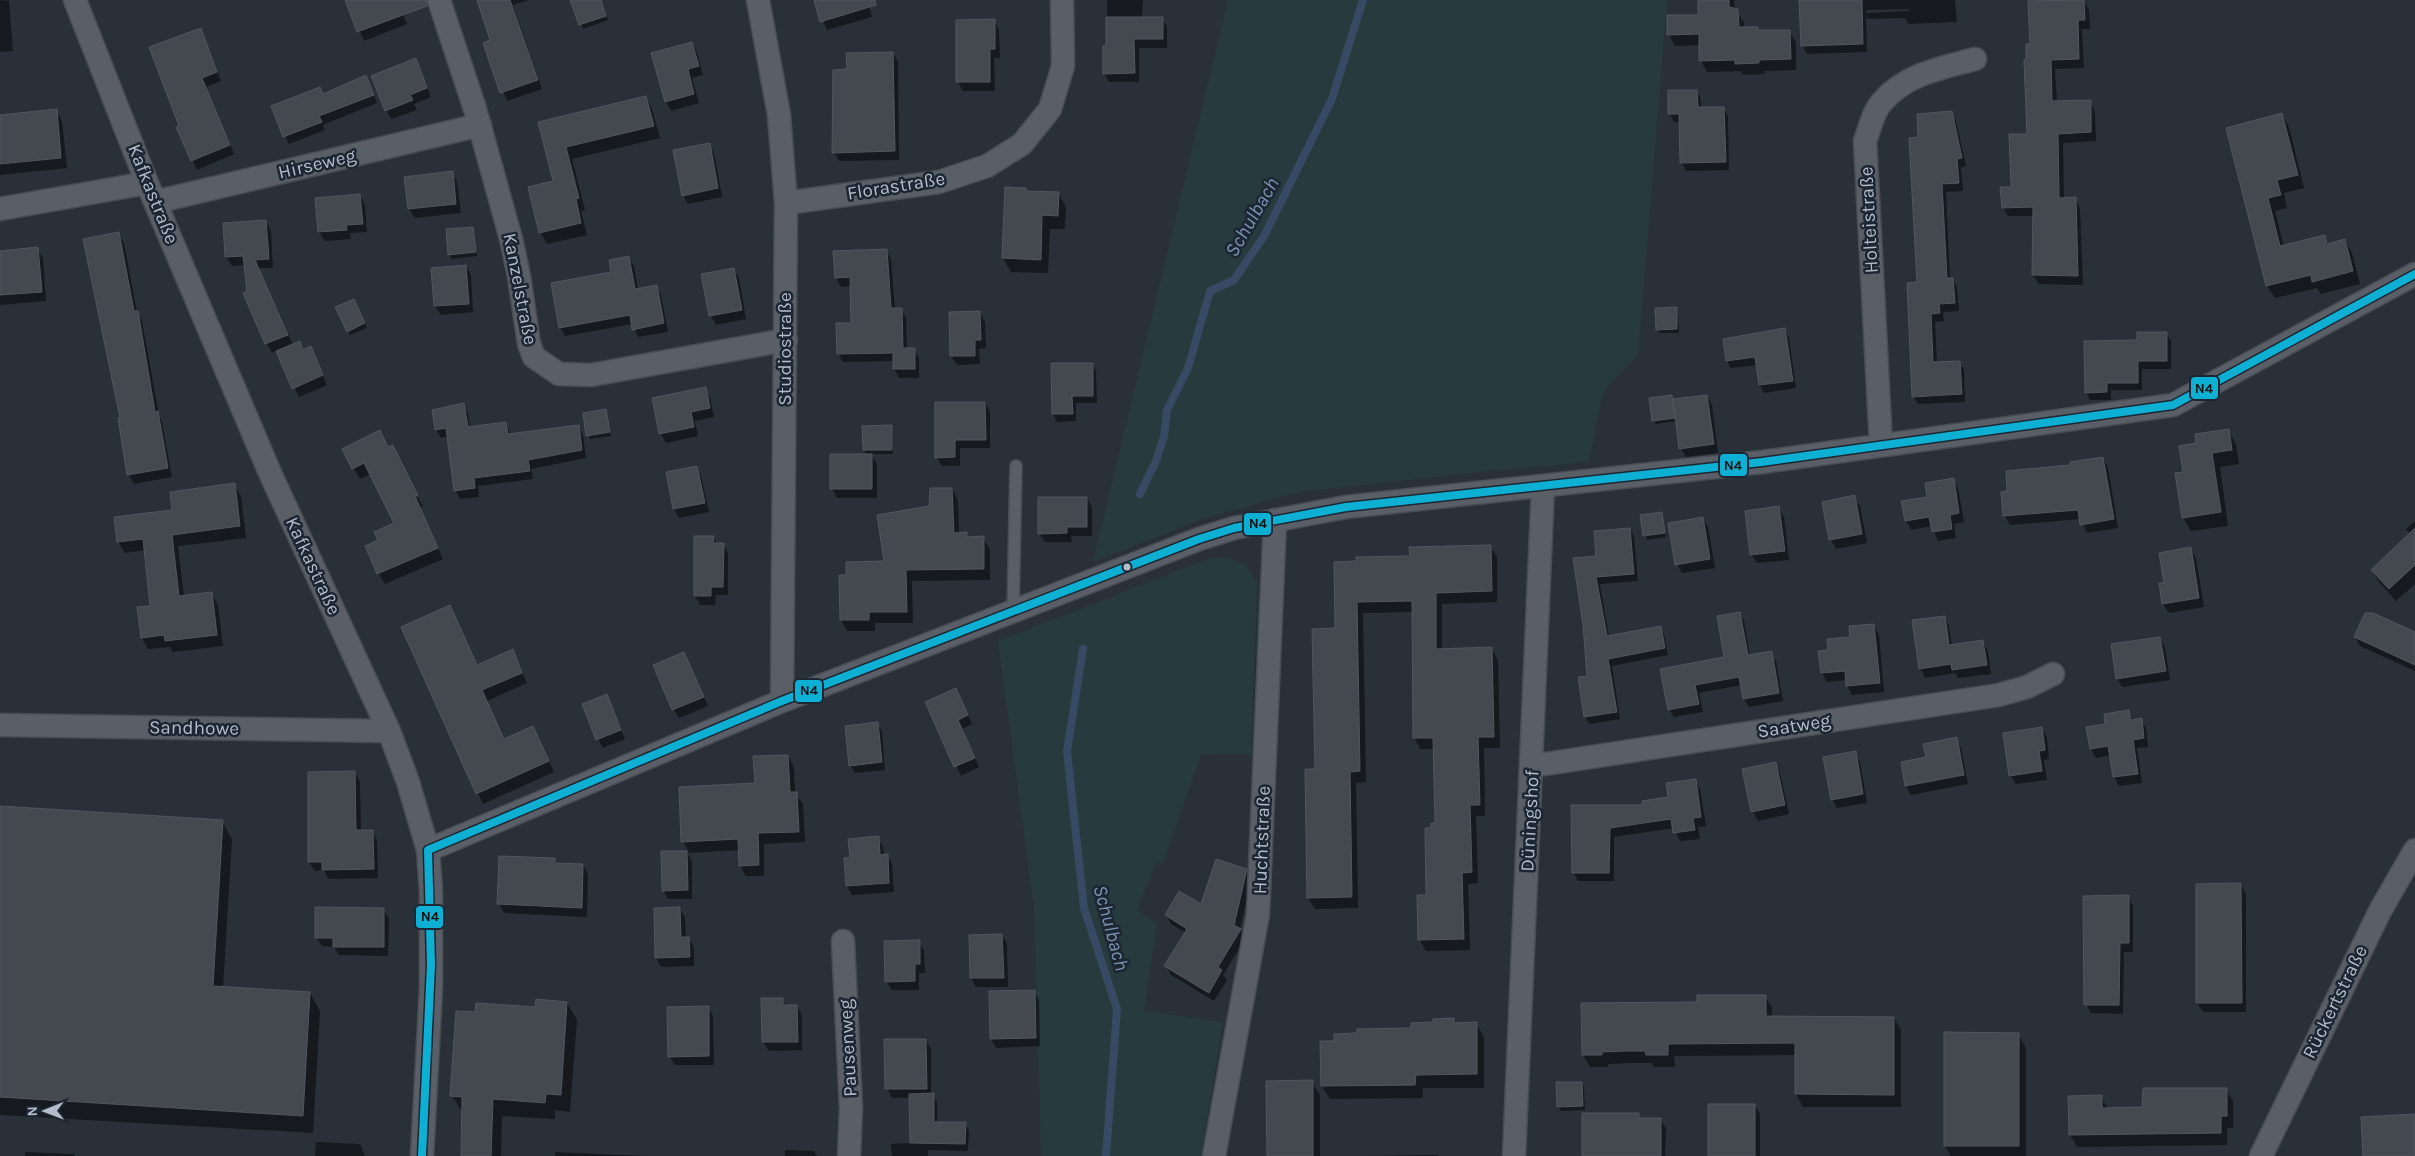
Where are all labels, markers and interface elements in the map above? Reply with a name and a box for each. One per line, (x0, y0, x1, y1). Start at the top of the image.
street label: Kafkastraße (123, 141, 183, 247)
street label: Hirseweg (276, 144, 358, 184)
street label: Holteistraße (1855, 166, 1883, 274)
street label: Florastraße (845, 167, 947, 205)
water label: Schulbach (1220, 173, 1284, 261)
street label: Kanzelstraße (498, 231, 542, 347)
street label: Studiostraße (774, 292, 796, 406)
line badge: N4 (2190, 376, 2219, 400)
text: N4 (2195, 380, 2214, 397)
line badge: N4 (1719, 453, 1748, 477)
text: N4 (1724, 457, 1743, 474)
line badge: N4 (1243, 512, 1272, 536)
street label: Kafkastraße (281, 514, 345, 618)
text: N4 (1249, 515, 1268, 532)
unlabelled marker (1122, 562, 1132, 572)
line badge: N4 (794, 679, 823, 703)
text: N4 (800, 682, 819, 699)
street label: Saatweg (1756, 709, 1832, 743)
street label: Sandhowe (149, 716, 239, 740)
street label: Düningshof (1516, 769, 1544, 872)
street label: Huchtstraße (1249, 785, 1275, 895)
water label: Schulbach (1089, 883, 1133, 973)
line badge: N4 (415, 905, 444, 929)
text: N4 (421, 908, 440, 925)
street label: Rückertstraße (2298, 942, 2372, 1062)
street label: Pausenweg (834, 998, 862, 1097)
north arrow (20, 1086, 70, 1136)
text: N (24, 1106, 41, 1116)

